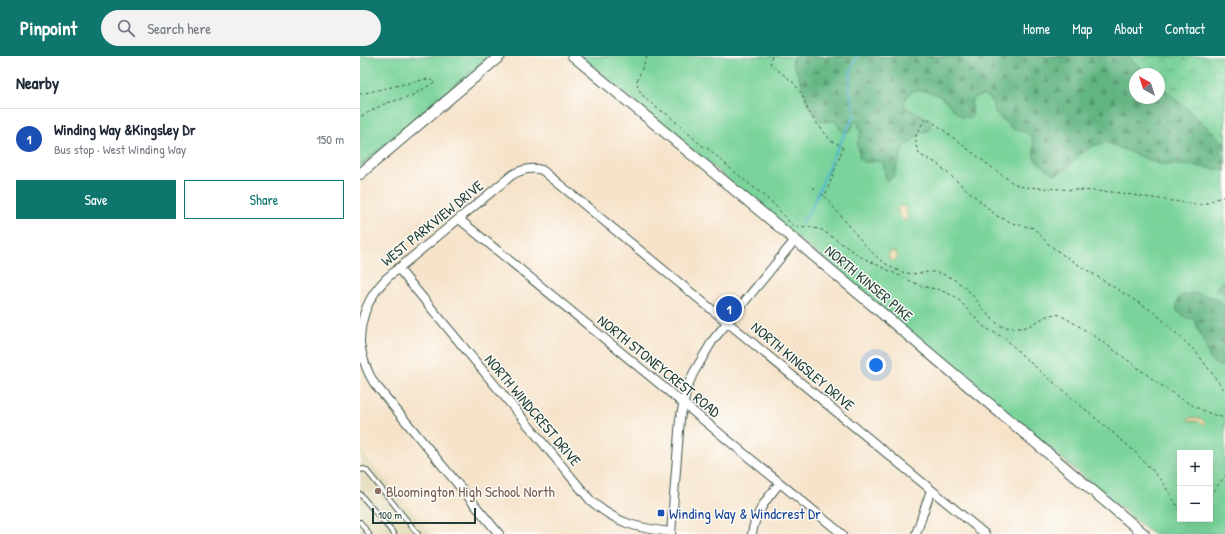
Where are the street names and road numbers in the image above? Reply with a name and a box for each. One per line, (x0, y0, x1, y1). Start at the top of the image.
street label: WEST PARKVIEW DRIVE (376, 175, 488, 271)
street label: NORTH KINSER PIKE (821, 240, 918, 326)
street label: NORTH STONEYCREST ROAD (593, 310, 726, 423)
street label: NORTH KINGSLEY DRIVE (747, 317, 859, 416)
street label: NORTH WINDCREST DRIVE (480, 350, 586, 471)

